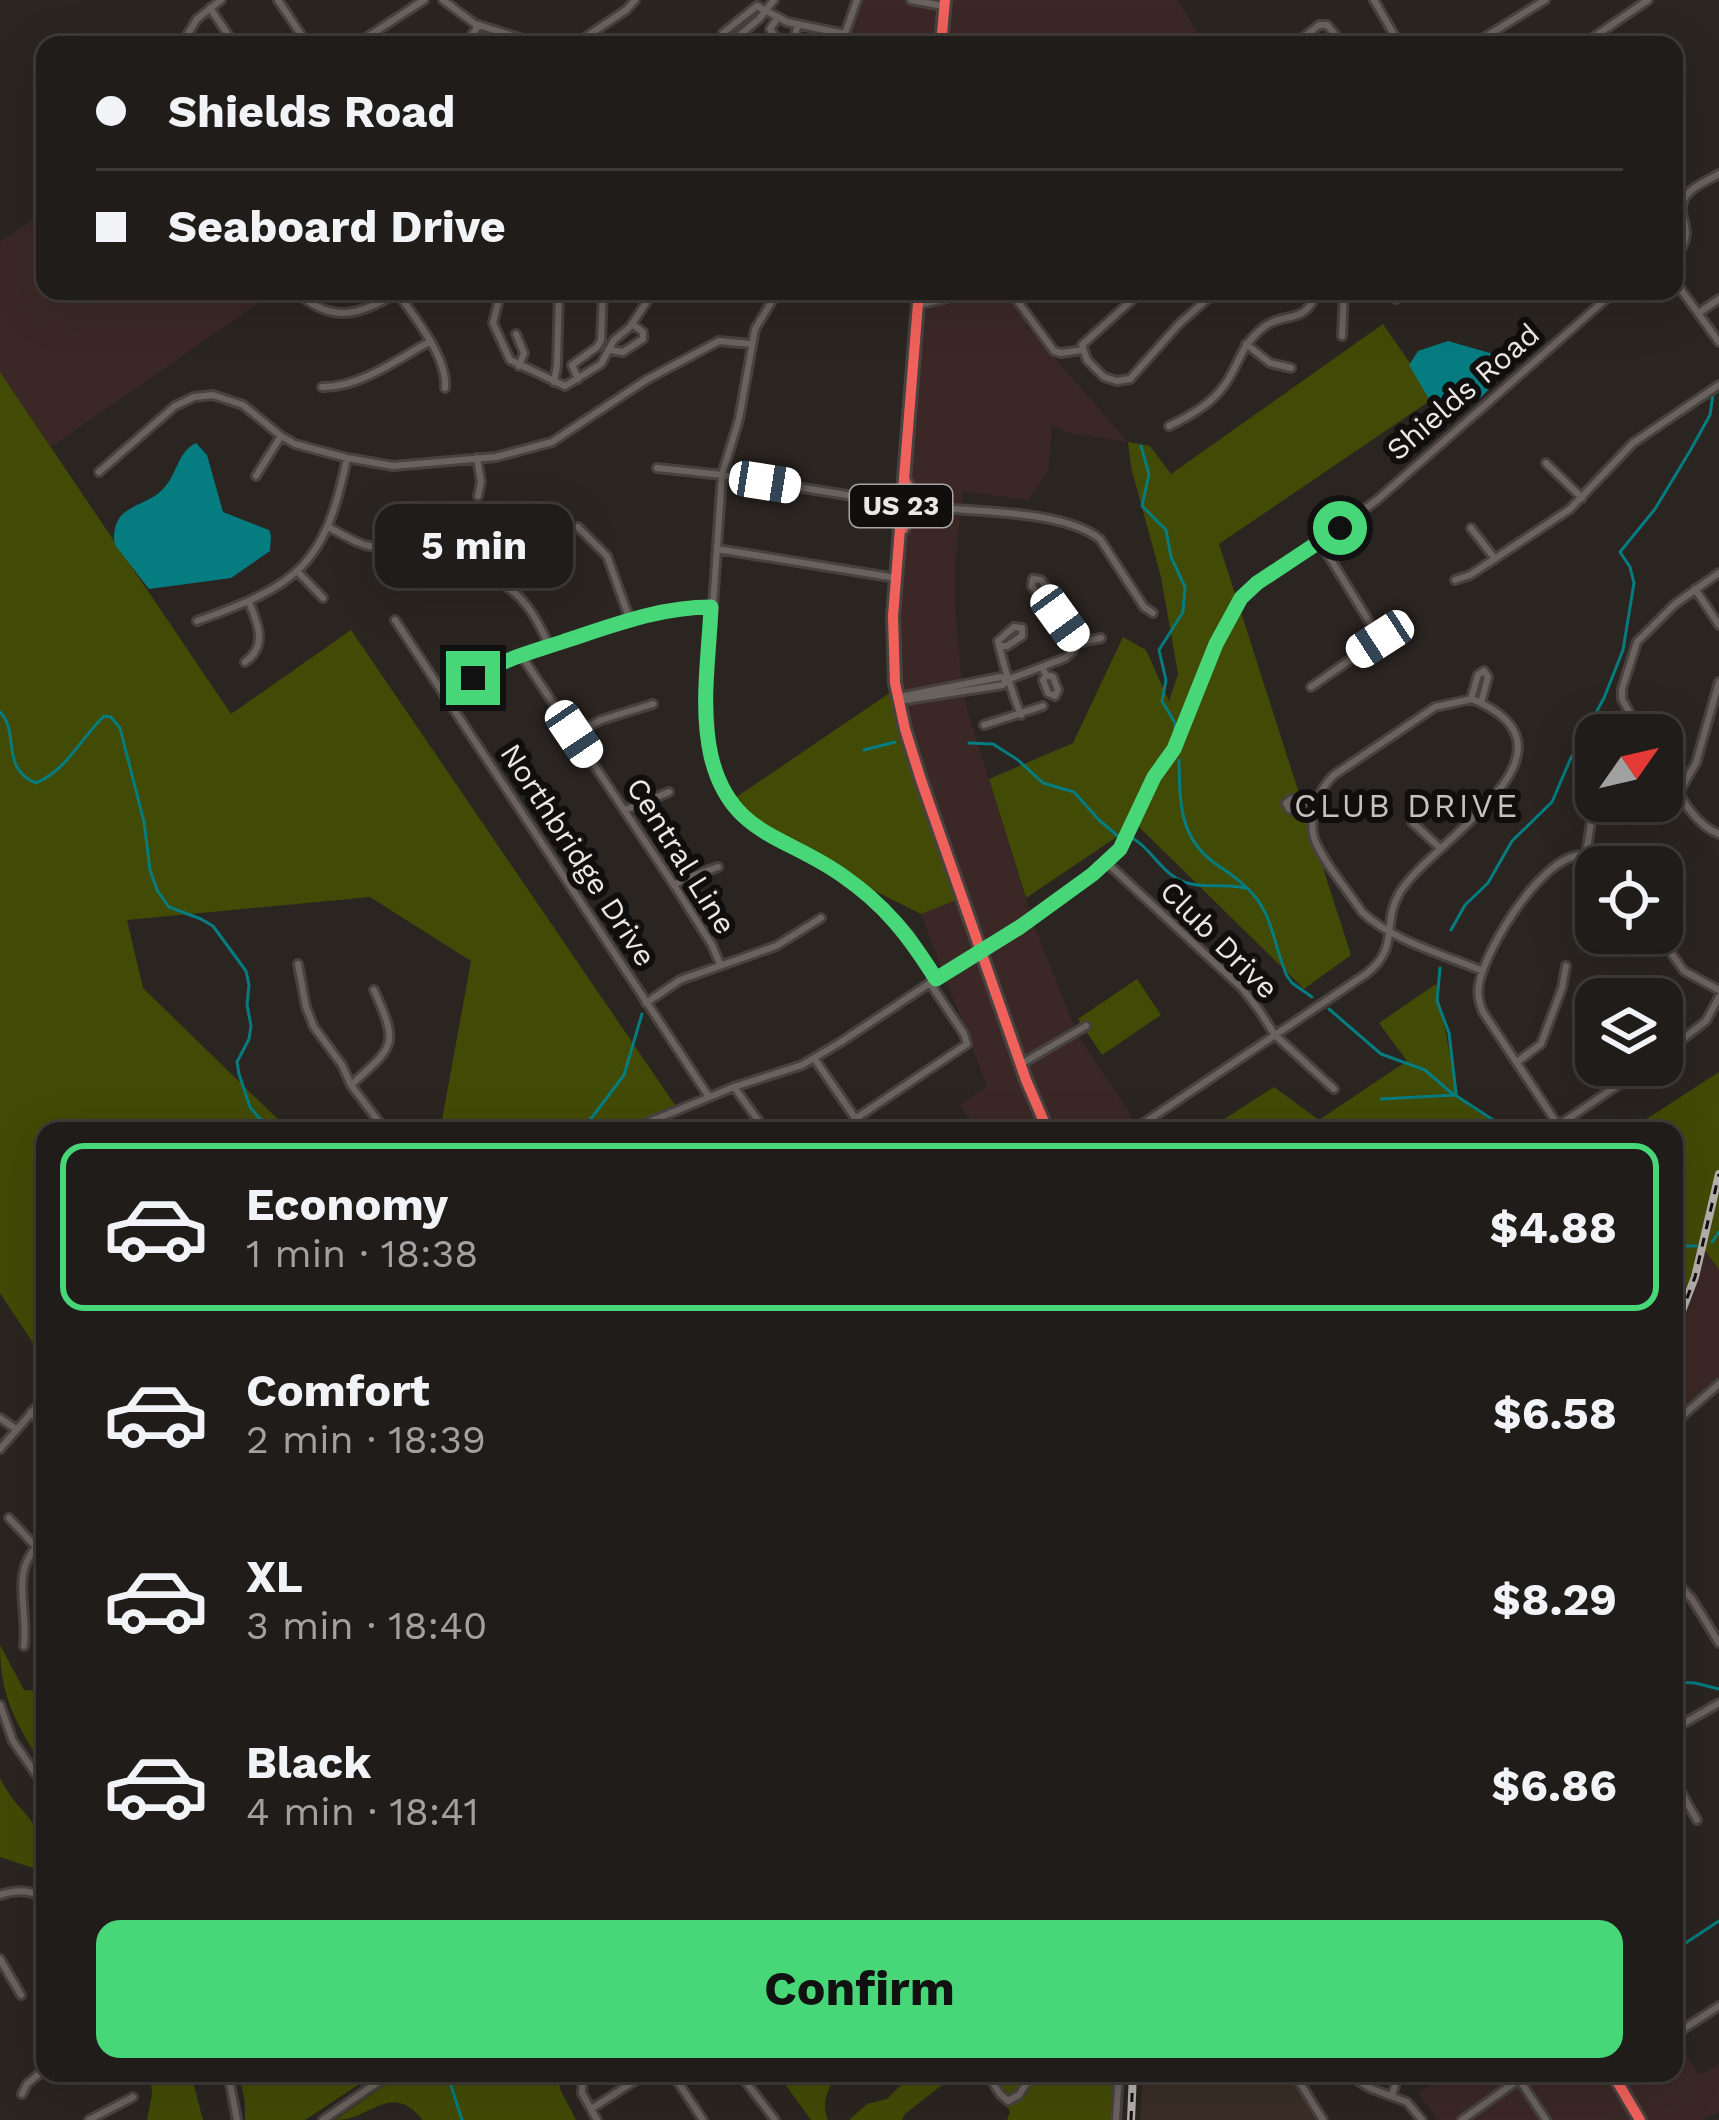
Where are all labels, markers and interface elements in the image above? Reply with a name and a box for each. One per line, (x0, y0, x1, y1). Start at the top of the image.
text: Shields Road (168, 85, 455, 138)
text: Seaboard Drive (168, 200, 506, 253)
street label: Shields Road (1379, 316, 1546, 467)
car (727, 459, 803, 505)
road number: US 23 (850, 485, 952, 527)
route start (1313, 501, 1367, 555)
callout: 5 min (374, 504, 572, 588)
text: 5 min (421, 523, 527, 568)
car (1024, 578, 1096, 658)
car (1340, 604, 1420, 674)
route end (446, 651, 500, 705)
car (539, 694, 609, 774)
north arrow (1575, 714, 1683, 822)
map controls (1575, 714, 1683, 1086)
street label: Northbridge Drive (493, 737, 663, 973)
street label: Central Line (619, 771, 743, 940)
district label: CLUB DRIVE (1294, 786, 1520, 825)
button: locate (1575, 846, 1683, 954)
street label: Club Drive (1153, 874, 1285, 1006)
button: layers (1575, 978, 1683, 1086)
icon: car (102, 1173, 210, 1281)
text: Economy (246, 1178, 448, 1231)
text: $4.88 (1490, 1201, 1617, 1254)
text: 1 min · 18:38 (246, 1231, 478, 1276)
icon: car (102, 1359, 210, 1467)
text: Comfort (246, 1364, 430, 1417)
text: $6.58 (1493, 1387, 1617, 1440)
text: 2 min · 18:39 (246, 1417, 486, 1462)
icon: car (102, 1545, 210, 1653)
text: XL (246, 1550, 303, 1603)
text: $8.29 (1492, 1573, 1617, 1626)
text: 3 min · 18:40 (246, 1603, 487, 1648)
icon: car (102, 1731, 210, 1839)
text: Black (246, 1736, 371, 1789)
text: $6.86 (1491, 1759, 1617, 1812)
text: 4 min · 18:41 (246, 1789, 479, 1834)
button: Confirm (96, 1920, 1623, 2058)

